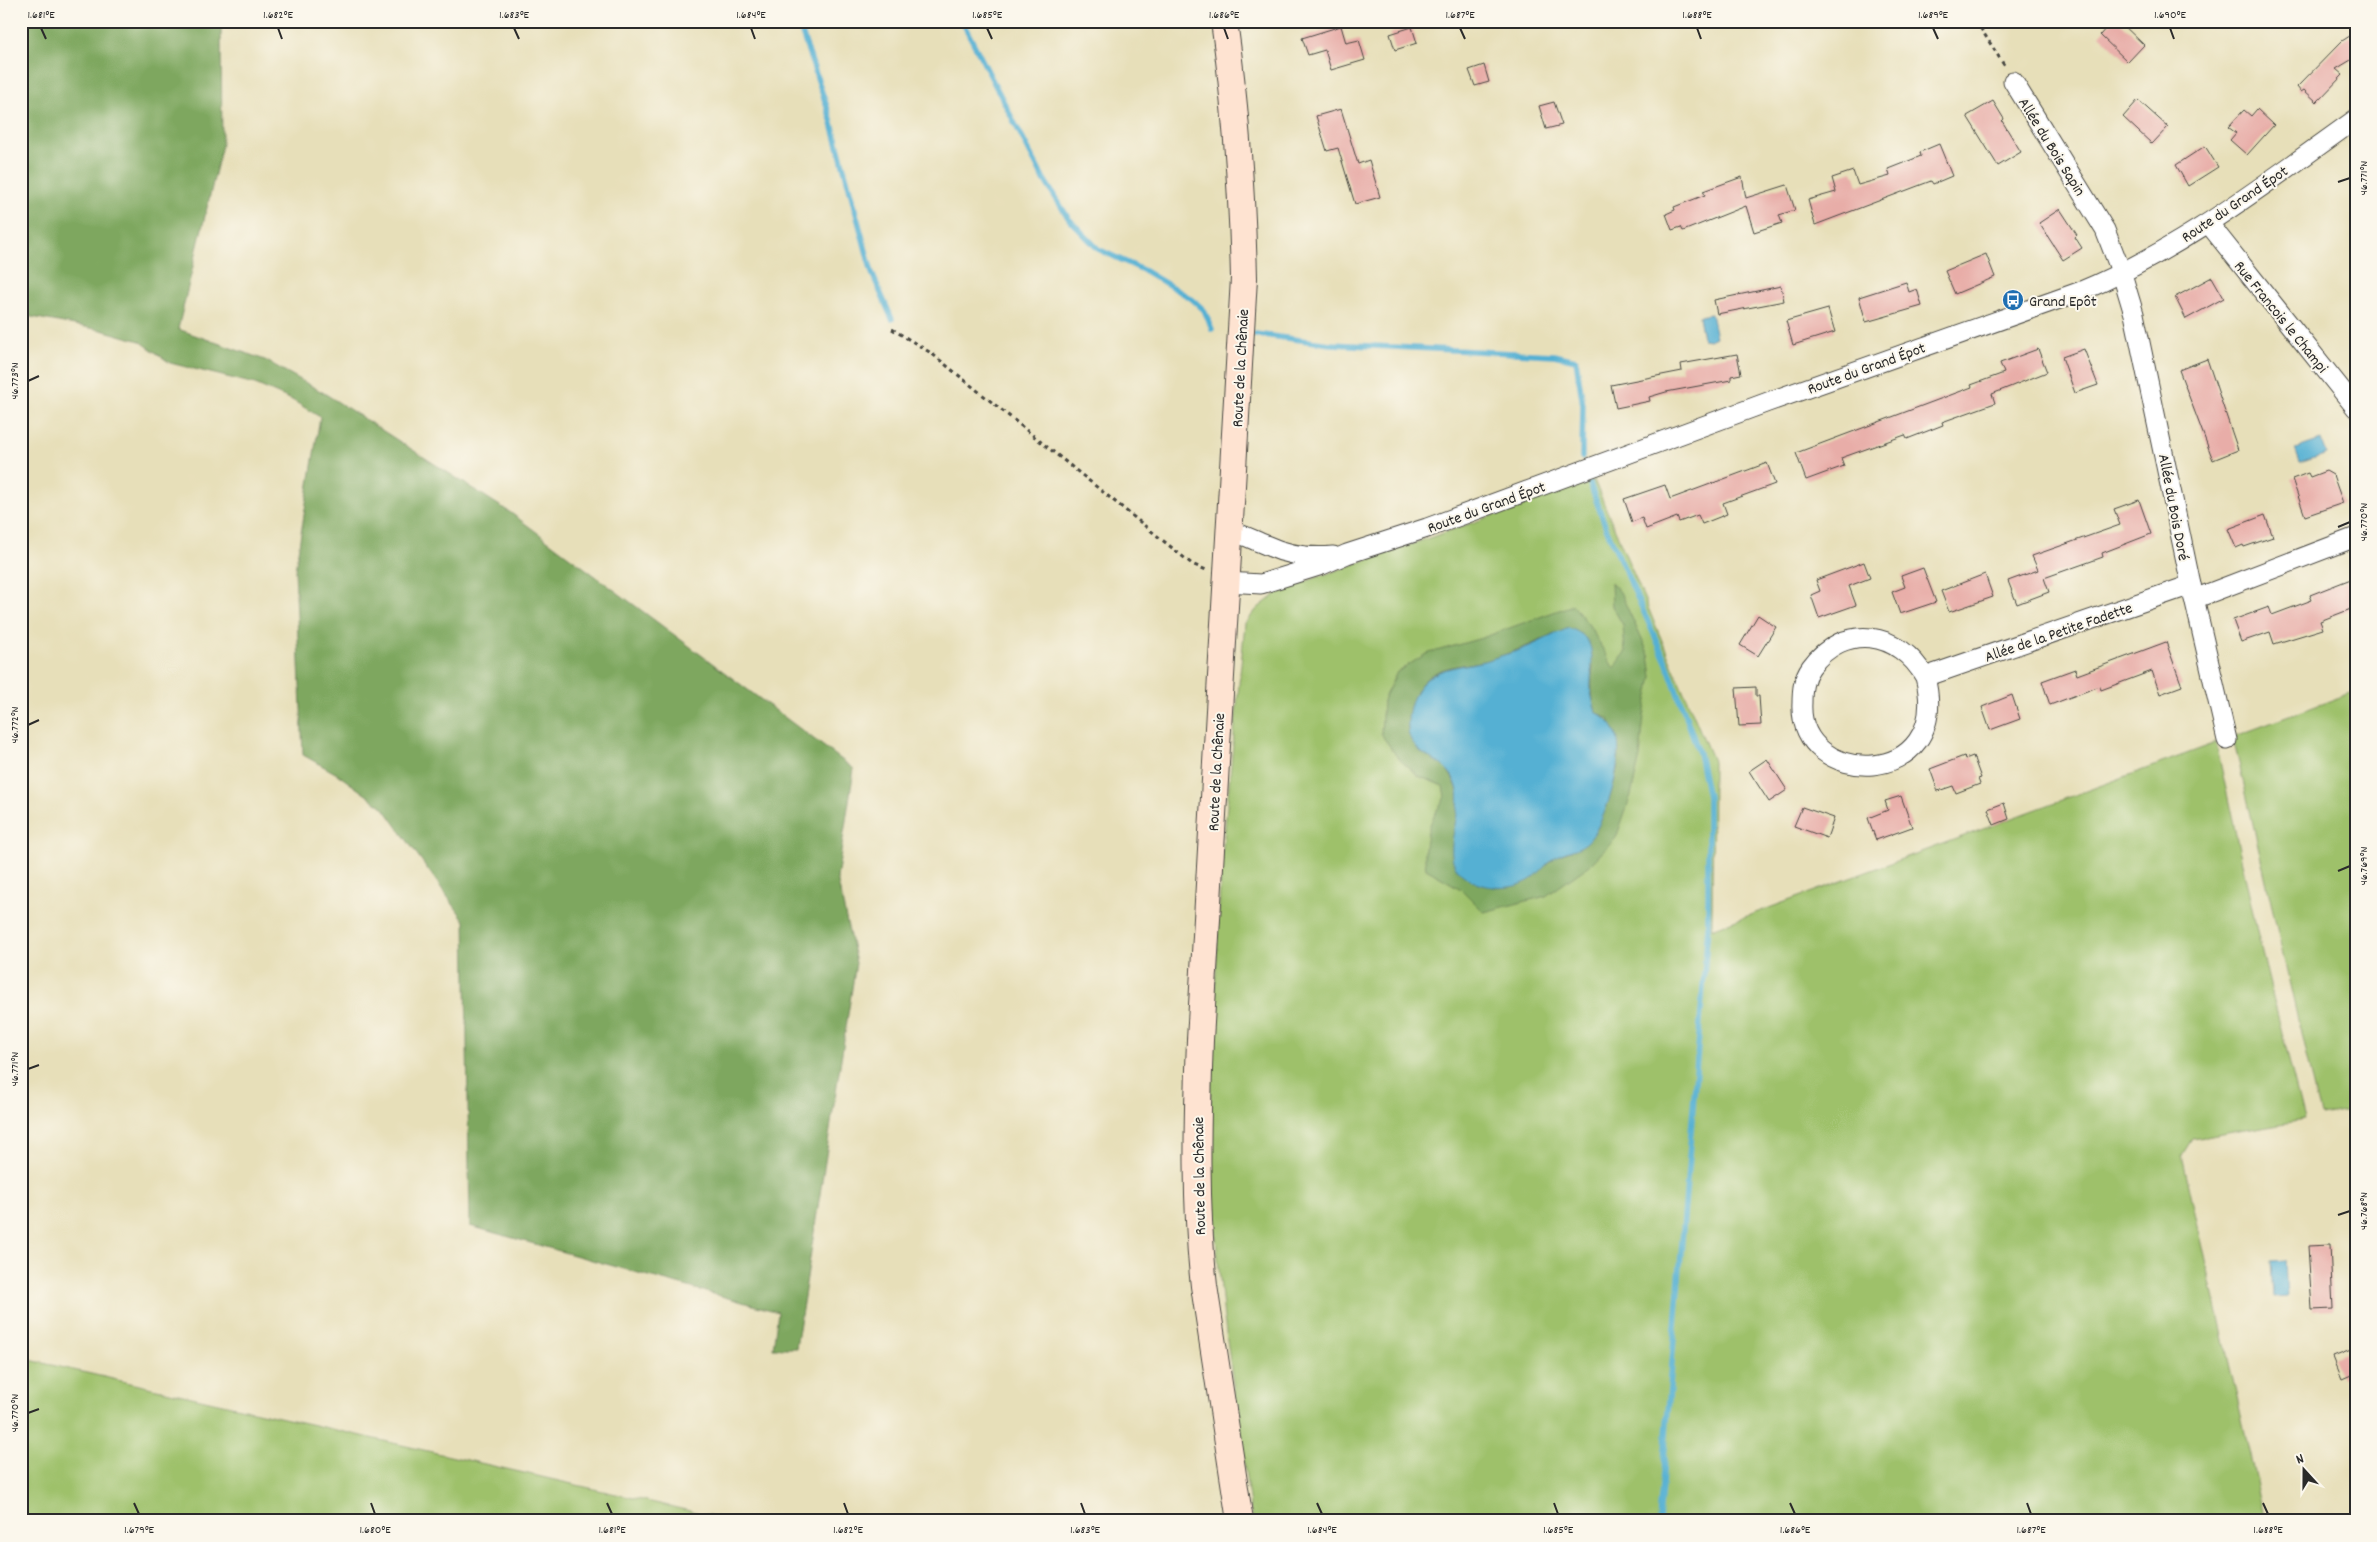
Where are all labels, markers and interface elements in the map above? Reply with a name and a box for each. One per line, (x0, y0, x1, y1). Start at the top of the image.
text: 1.681°E (27, 7, 55, 24)
text: 1.682°E (263, 7, 293, 24)
text: 1.683°E (499, 7, 530, 24)
text: 1.684°E (736, 7, 766, 24)
text: 1.685°E (972, 7, 1003, 24)
text: 1.686°E (1209, 7, 1240, 24)
text: 1.687°E (1445, 7, 1475, 24)
text: 1.688°E (1682, 7, 1712, 24)
text: 1.689°E (1918, 7, 1949, 24)
text: 1.690°E (2154, 7, 2186, 24)
street label: Allée du Bois Sapin (2011, 94, 2090, 201)
street label: Route du Grand Épot (2177, 161, 2293, 249)
text: 46.771°N (2356, 161, 2373, 195)
street label: Rue Francois le Champi (2227, 256, 2333, 379)
bus stop icon: Grand Epôt (2001, 288, 2025, 312)
place label: Grand Epôt (2029, 291, 2097, 314)
street label: Route de la Chênaie (1227, 308, 1256, 428)
street label: Route du Grand Épot (1805, 337, 1929, 401)
text: 46.773°N (7, 362, 24, 400)
street label: Allée du Bois Doré (2151, 452, 2194, 563)
street label: Route du Grand Épot (1425, 476, 1549, 540)
text: 46.770°N (2356, 503, 2373, 541)
street label: Allée de la Petite Fadette (1982, 597, 2136, 669)
text: 46.772°N (7, 706, 24, 744)
street label: Route de la Chênaie (1203, 712, 1232, 832)
text: 46.769°N (2356, 847, 2373, 885)
text: 46.771°N (7, 1052, 24, 1086)
street label: Route de la Chênaie (1188, 1116, 1213, 1235)
text: 46.768°N (2356, 1192, 2373, 1230)
text: 46.770°N (7, 1394, 24, 1432)
north arrow (2280, 1444, 2330, 1494)
text: N (2293, 1449, 2307, 1470)
text: 1.679°E (124, 1522, 154, 1539)
text: 1.680°E (359, 1522, 391, 1539)
text: 1.681°E (598, 1522, 626, 1539)
text: 1.682°E (833, 1522, 863, 1539)
text: 1.683°E (1070, 1522, 1101, 1539)
text: 1.684°E (1307, 1522, 1337, 1539)
text: 1.685°E (1543, 1522, 1574, 1539)
text: 1.686°E (1780, 1522, 1811, 1539)
text: 1.687°E (2016, 1522, 2046, 1539)
text: 1.688°E (2253, 1522, 2283, 1539)

